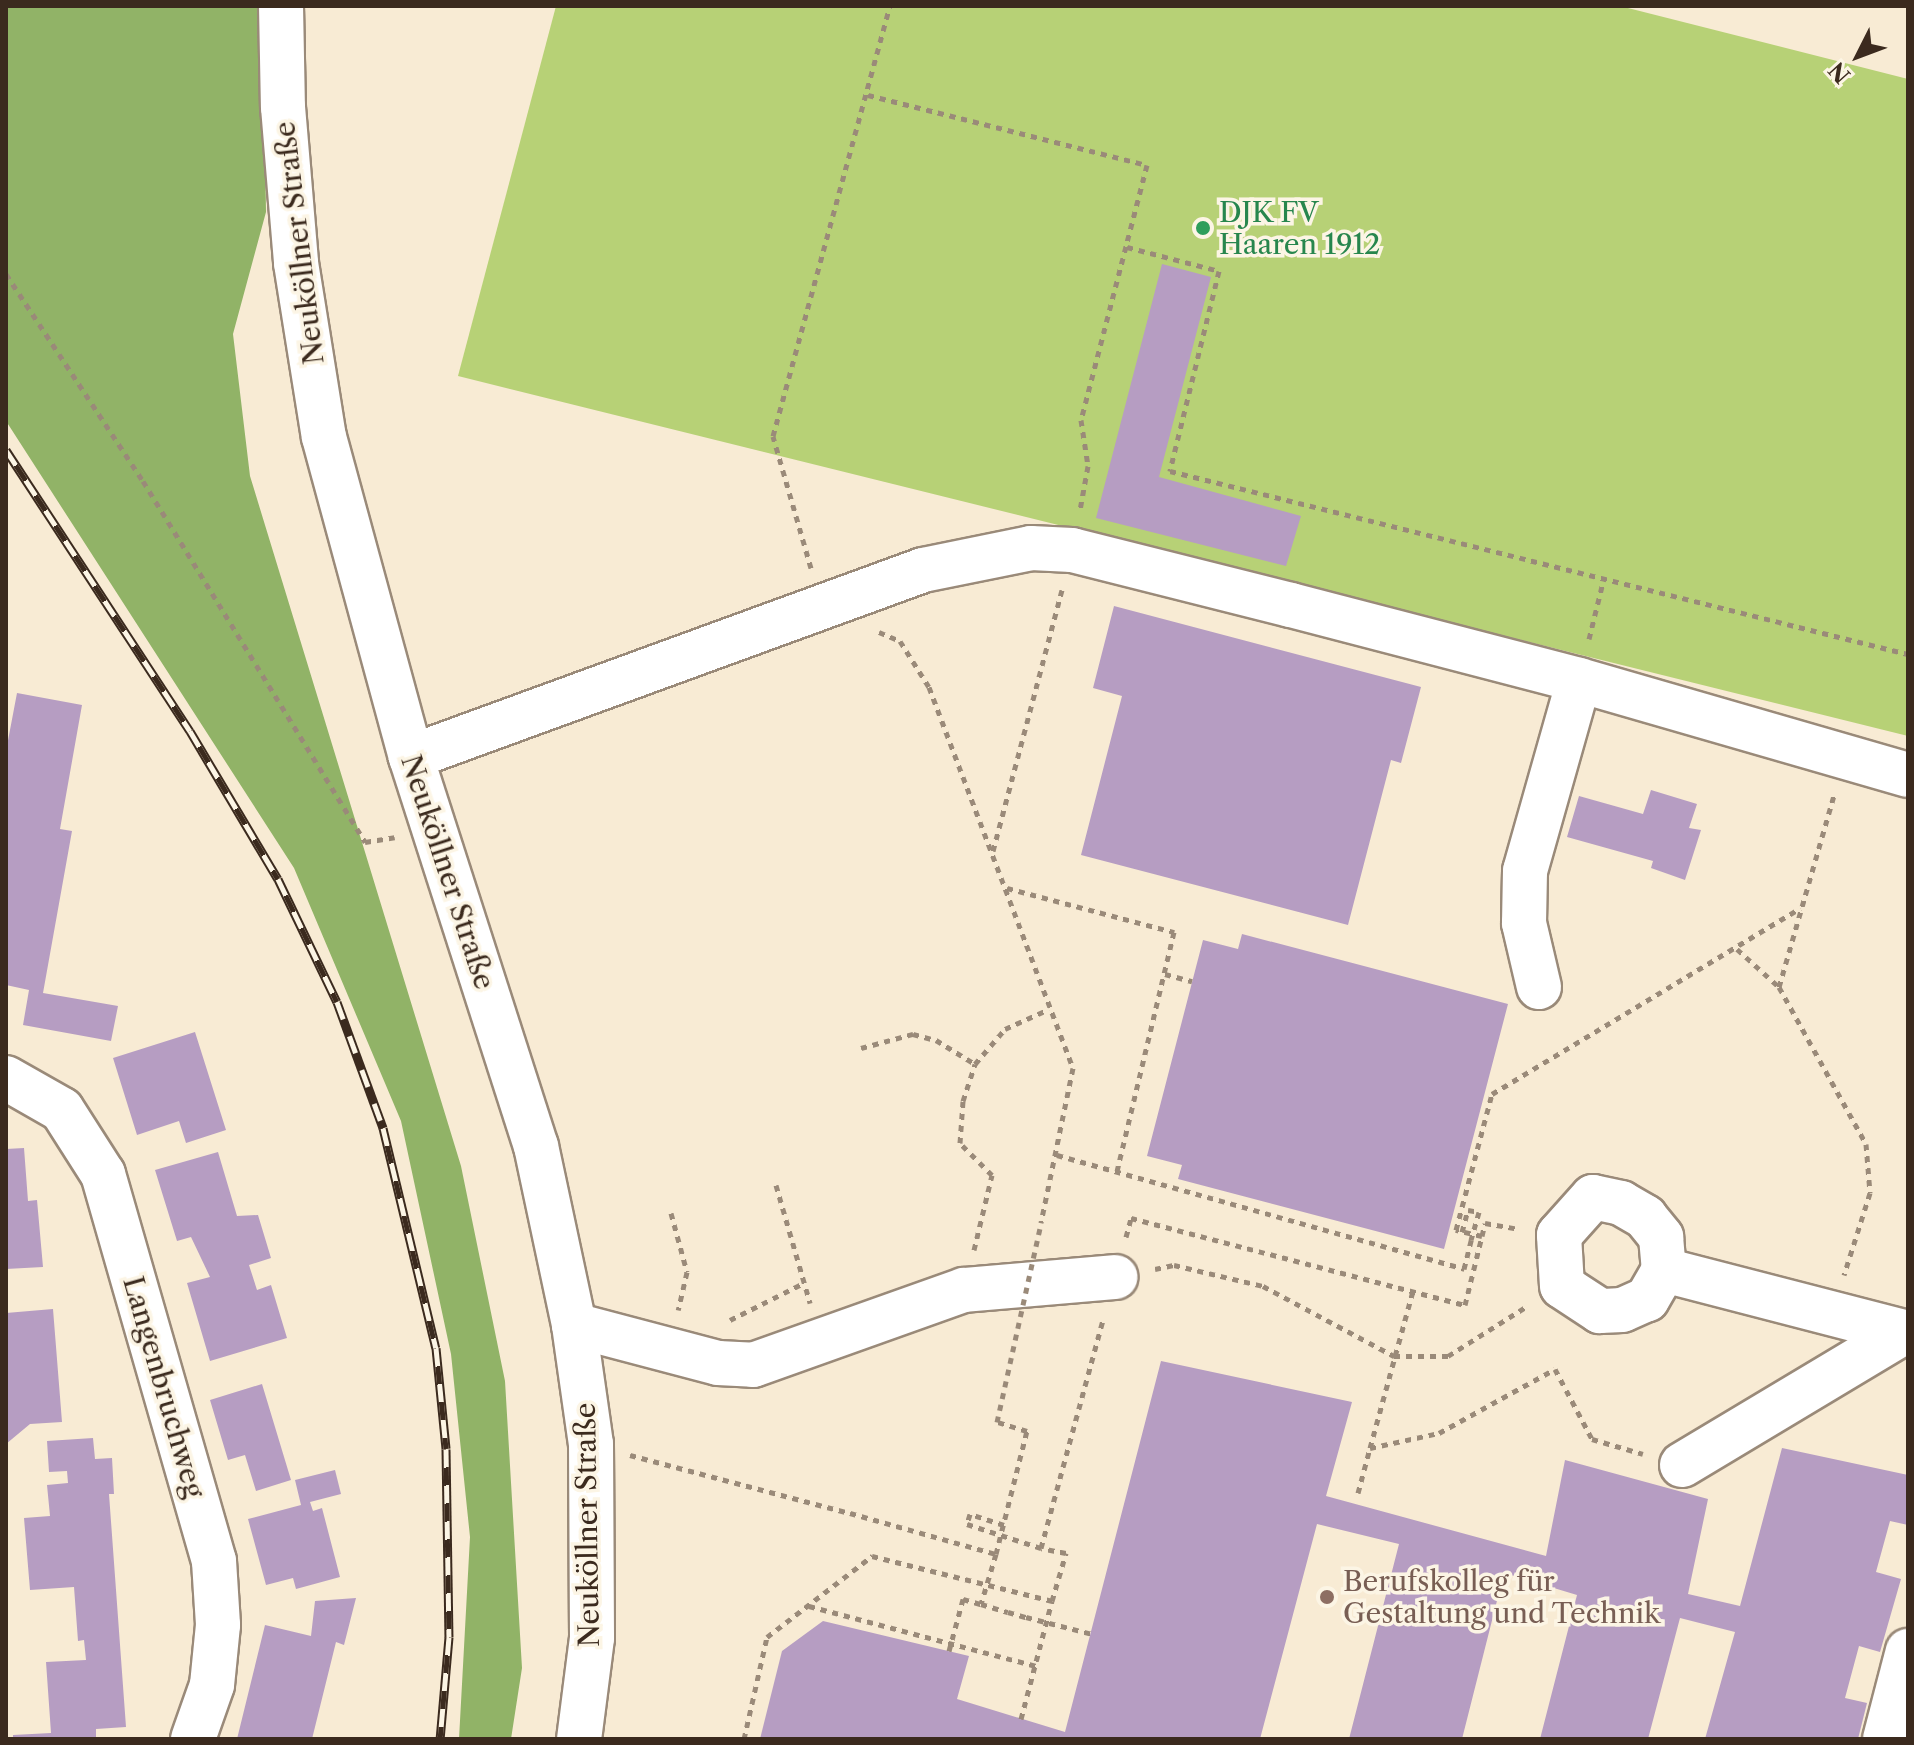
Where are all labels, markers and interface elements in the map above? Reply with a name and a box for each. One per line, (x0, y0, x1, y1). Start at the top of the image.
north arrow (1818, 16, 1898, 96)
text: N (1823, 56, 1856, 89)
street label: Neuköllner Straße (267, 119, 331, 367)
place label: DJK FV Haaren 1912 (1219, 195, 1380, 261)
marker: DJK FV Haaren 1912 (1194, 219, 1212, 237)
street label: Neuköllner Straße (394, 750, 502, 994)
street label: Langenbruchweg (116, 1272, 212, 1502)
street label: Neuköllner Straße (568, 1402, 606, 1648)
place label: Berufskolleg für Gestaltung und Technik (1343, 1564, 1661, 1630)
marker: Berufskolleg für Gestaltung und Technik (1318, 1588, 1336, 1606)

